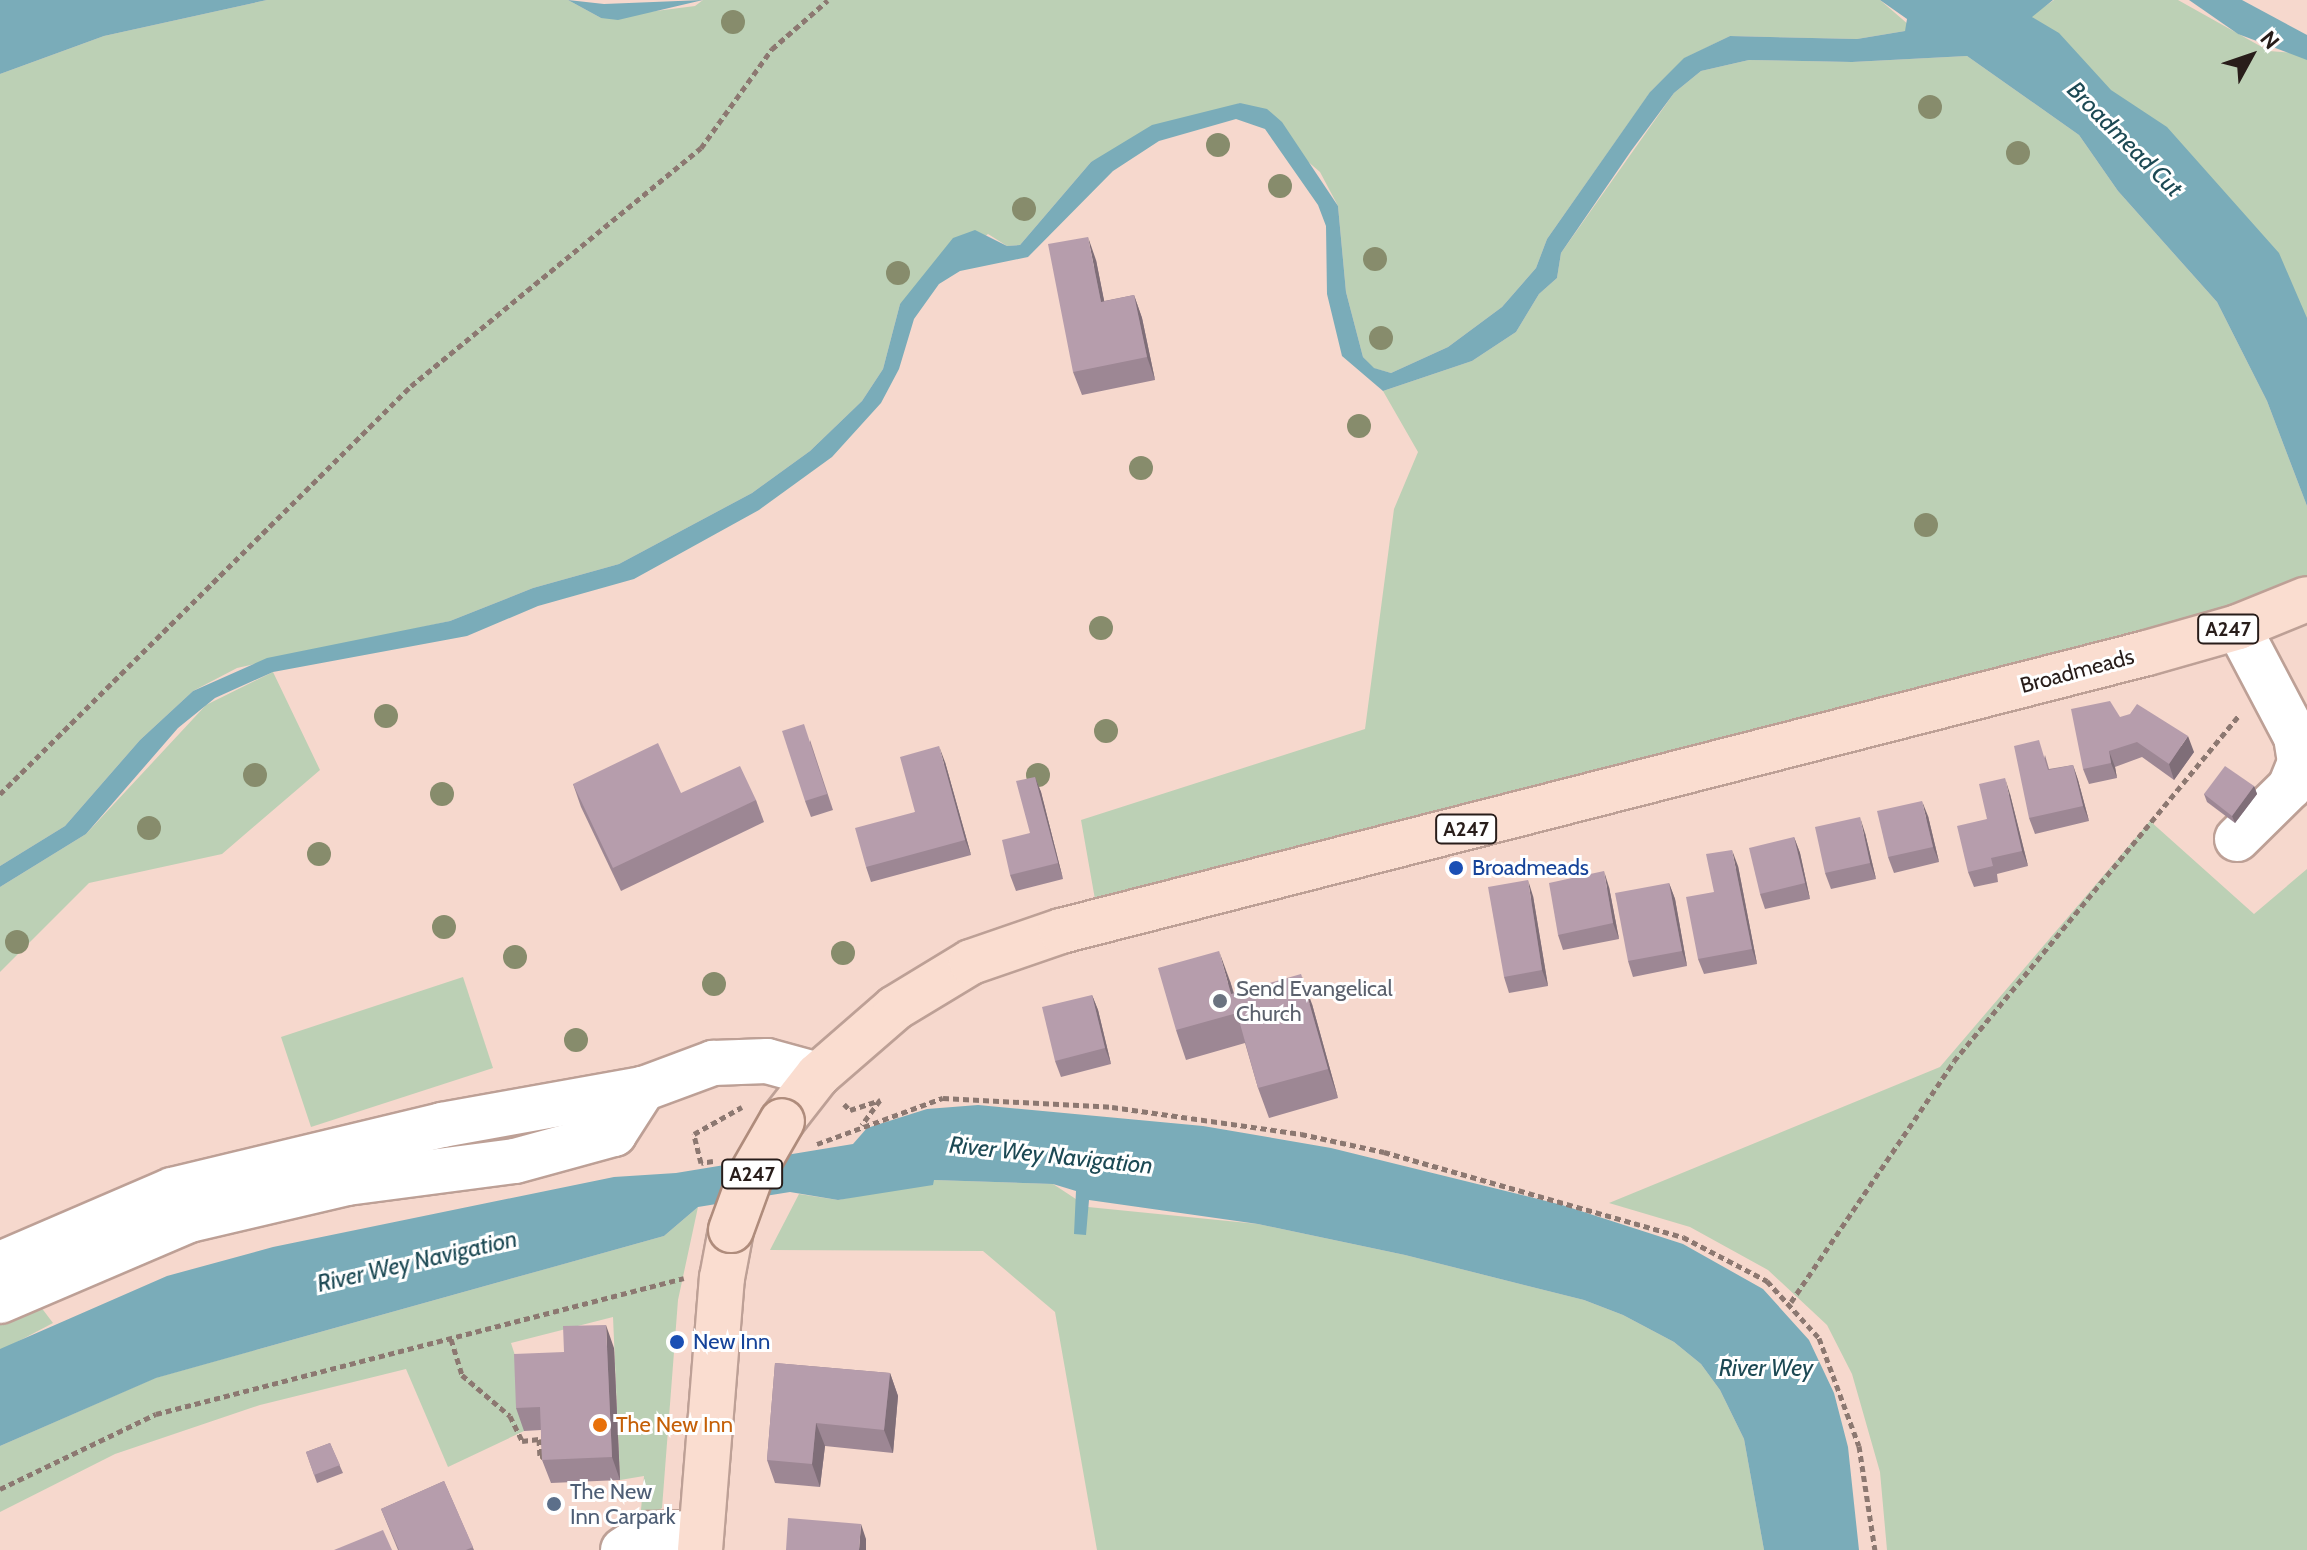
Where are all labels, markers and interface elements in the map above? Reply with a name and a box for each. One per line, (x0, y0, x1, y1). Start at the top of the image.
north arrow (2211, 16, 2291, 96)
text: N (2254, 26, 2285, 55)
water label: Broadmead Cut (2061, 75, 2189, 203)
road number: A247 (2196, 613, 2260, 645)
street label: Broadmeads (2017, 643, 2137, 699)
road number: A247 (1434, 813, 1498, 845)
place label: Broadmeads (1472, 855, 1589, 881)
marker: Broadmeads (1447, 859, 1465, 877)
place label: Send Evangelical Church (1236, 975, 1393, 1026)
marker: Send Evangelical Church (1211, 992, 1229, 1010)
water label: River Wey Navigation (948, 1130, 1154, 1180)
road number: A247 (720, 1158, 784, 1190)
water label: River Wey Navigation (314, 1224, 520, 1298)
place label: New Inn (693, 1329, 770, 1355)
marker: New Inn (668, 1333, 686, 1351)
water label: River Wey (1719, 1354, 1813, 1382)
place label: The New Inn (616, 1412, 733, 1438)
marker: The New Inn (591, 1416, 609, 1434)
place label: The New Inn Carpark (570, 1478, 676, 1530)
marker: The New Inn Carpark (545, 1495, 563, 1513)

